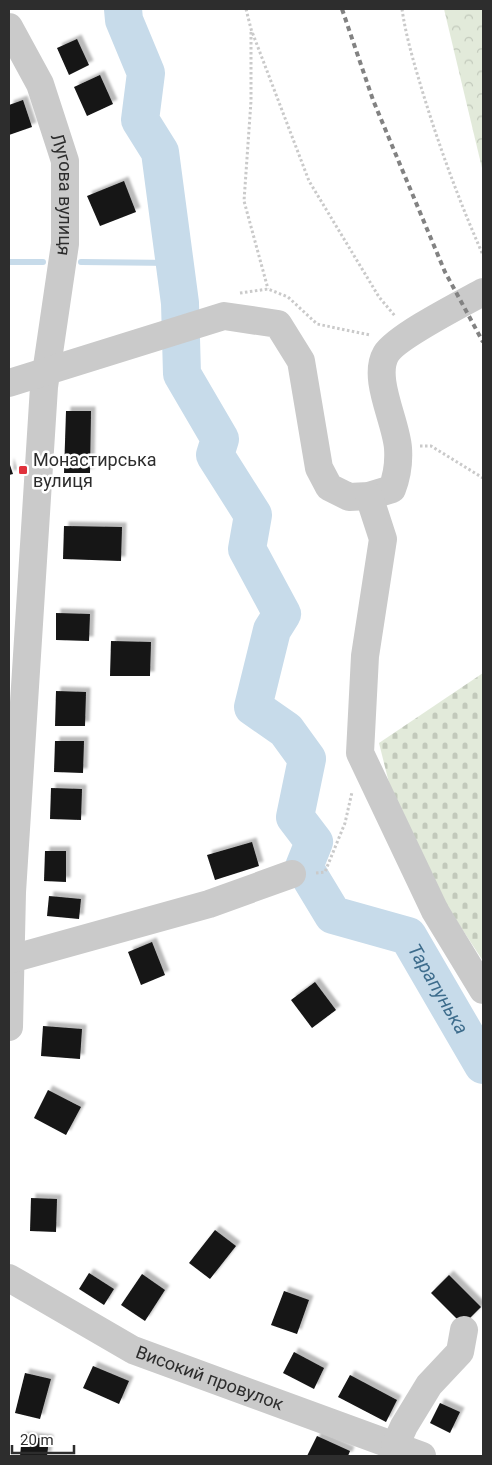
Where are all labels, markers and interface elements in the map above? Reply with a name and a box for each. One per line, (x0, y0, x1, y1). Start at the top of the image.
street label: Лугова вулиця (47, 130, 76, 257)
place label: Монастирська вулиця (33, 449, 156, 491)
marker: Монастирська вулиця (17, 464, 29, 476)
water label: Тарапунька (403, 940, 473, 1038)
street label: Високий провулок (133, 1341, 287, 1414)
scale bar (12, 1422, 75, 1454)
text: 20 m (20, 1431, 54, 1449)

